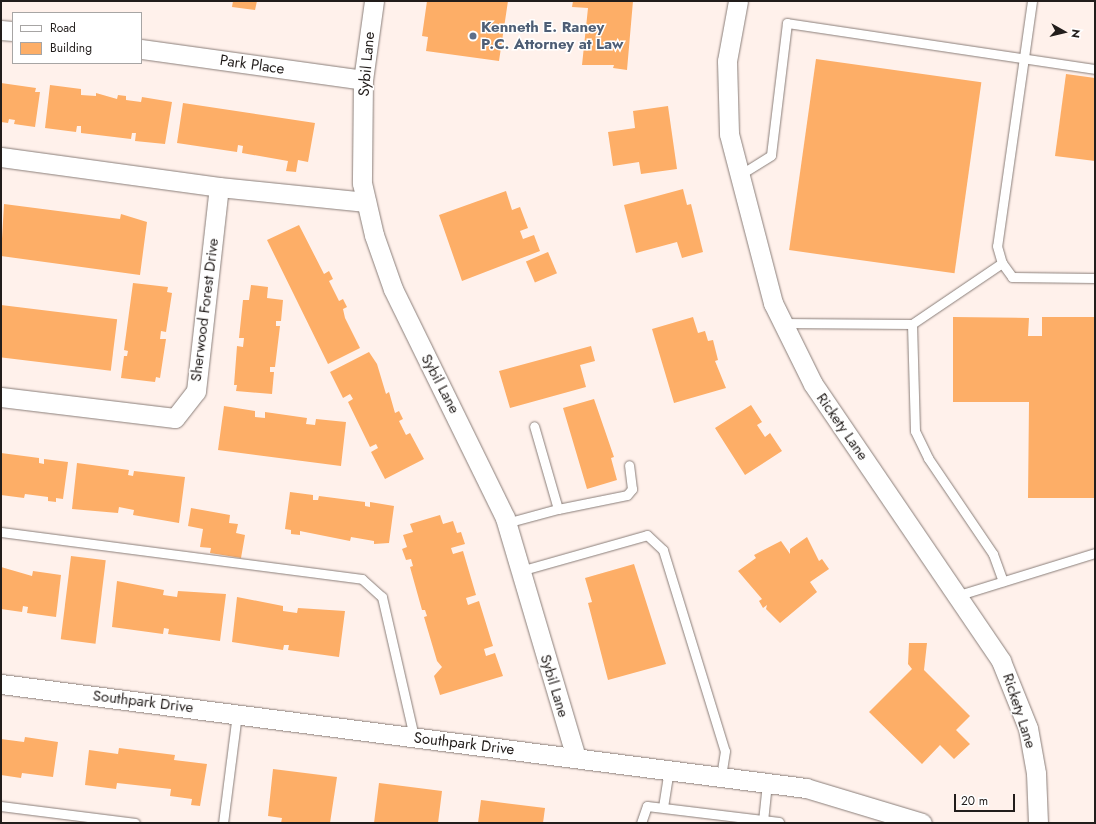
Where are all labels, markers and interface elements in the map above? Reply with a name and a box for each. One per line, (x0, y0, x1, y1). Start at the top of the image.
legend (12, 12, 142, 64)
north arrow (1044, 12, 1084, 52)
place label: Kenneth E. Raney P.C. Attorney at Law (481, 18, 623, 53)
text: Road (50, 19, 76, 37)
text: N (1067, 28, 1084, 39)
street label: Sybil Lane (355, 31, 379, 97)
marker: Kenneth E. Raney P.C. Attorney at Law (468, 31, 478, 41)
text: Building (50, 39, 92, 57)
street label: Park Place (219, 52, 285, 78)
street label: Sherwood Forest Drive (187, 237, 223, 383)
street label: Sybil Lane (417, 351, 463, 417)
street label: Rickety Lane (812, 390, 872, 464)
street label: Sybil Lane (536, 652, 572, 720)
street label: Rickety Lane (998, 671, 1040, 751)
street label: Southpark Drive (92, 687, 194, 717)
street label: Southpark Drive (413, 729, 515, 759)
scale bar (956, 786, 1017, 812)
text: 20 m (961, 792, 988, 810)

